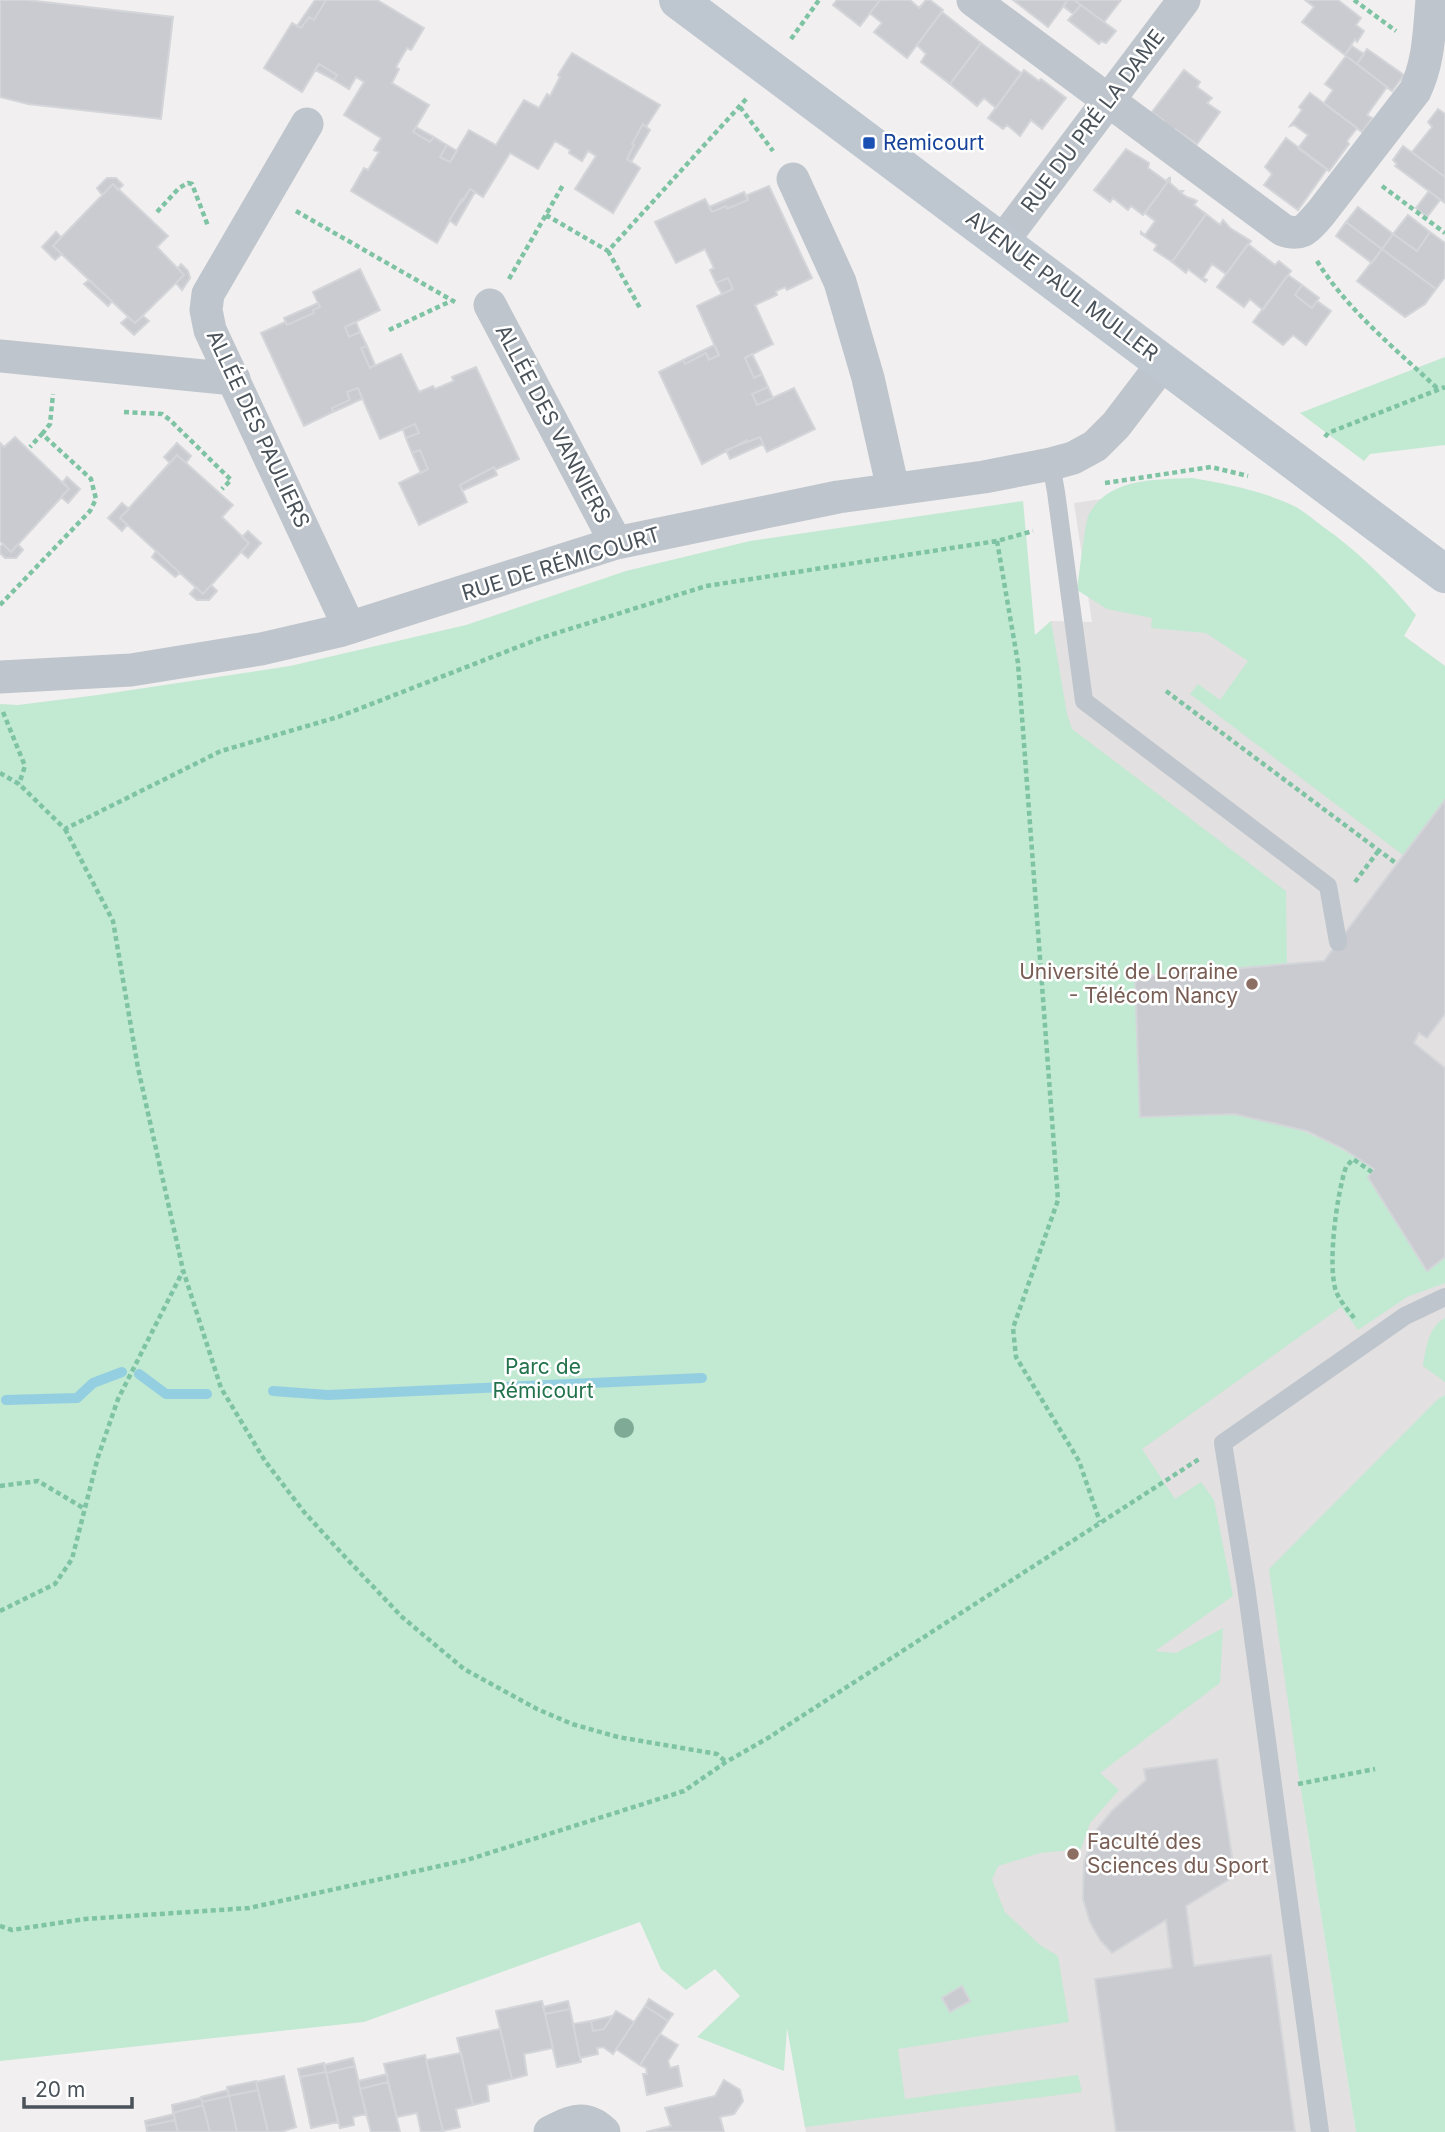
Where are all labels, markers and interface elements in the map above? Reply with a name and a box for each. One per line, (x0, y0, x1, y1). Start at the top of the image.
street label: RUE DU PRÉ LA DAME (1015, 24, 1170, 217)
place label: Remicourt (883, 130, 984, 155)
marker: Remicourt (861, 135, 877, 151)
street label: AVENUE PAUL MULLER (961, 205, 1163, 366)
street label: ALLÉE DES VANNIERS (491, 320, 617, 527)
street label: ALLÉE DES PAULIERS (202, 326, 316, 532)
street label: RUE DE RÉMICOURT (458, 520, 663, 606)
place label: Université de Lorraine - Télécom Nancy (1019, 959, 1238, 1008)
marker: Université de Lorraine - Télécom Nancy (1244, 976, 1260, 992)
park label: Parc de Rémicourt (492, 1354, 594, 1403)
place label: Faculté des Sciences du Sport (1087, 1829, 1269, 1878)
marker: Faculté des Sciences du Sport (1065, 1846, 1081, 1862)
scale bar (24, 2066, 133, 2110)
text: 20 m (35, 2077, 85, 2102)

